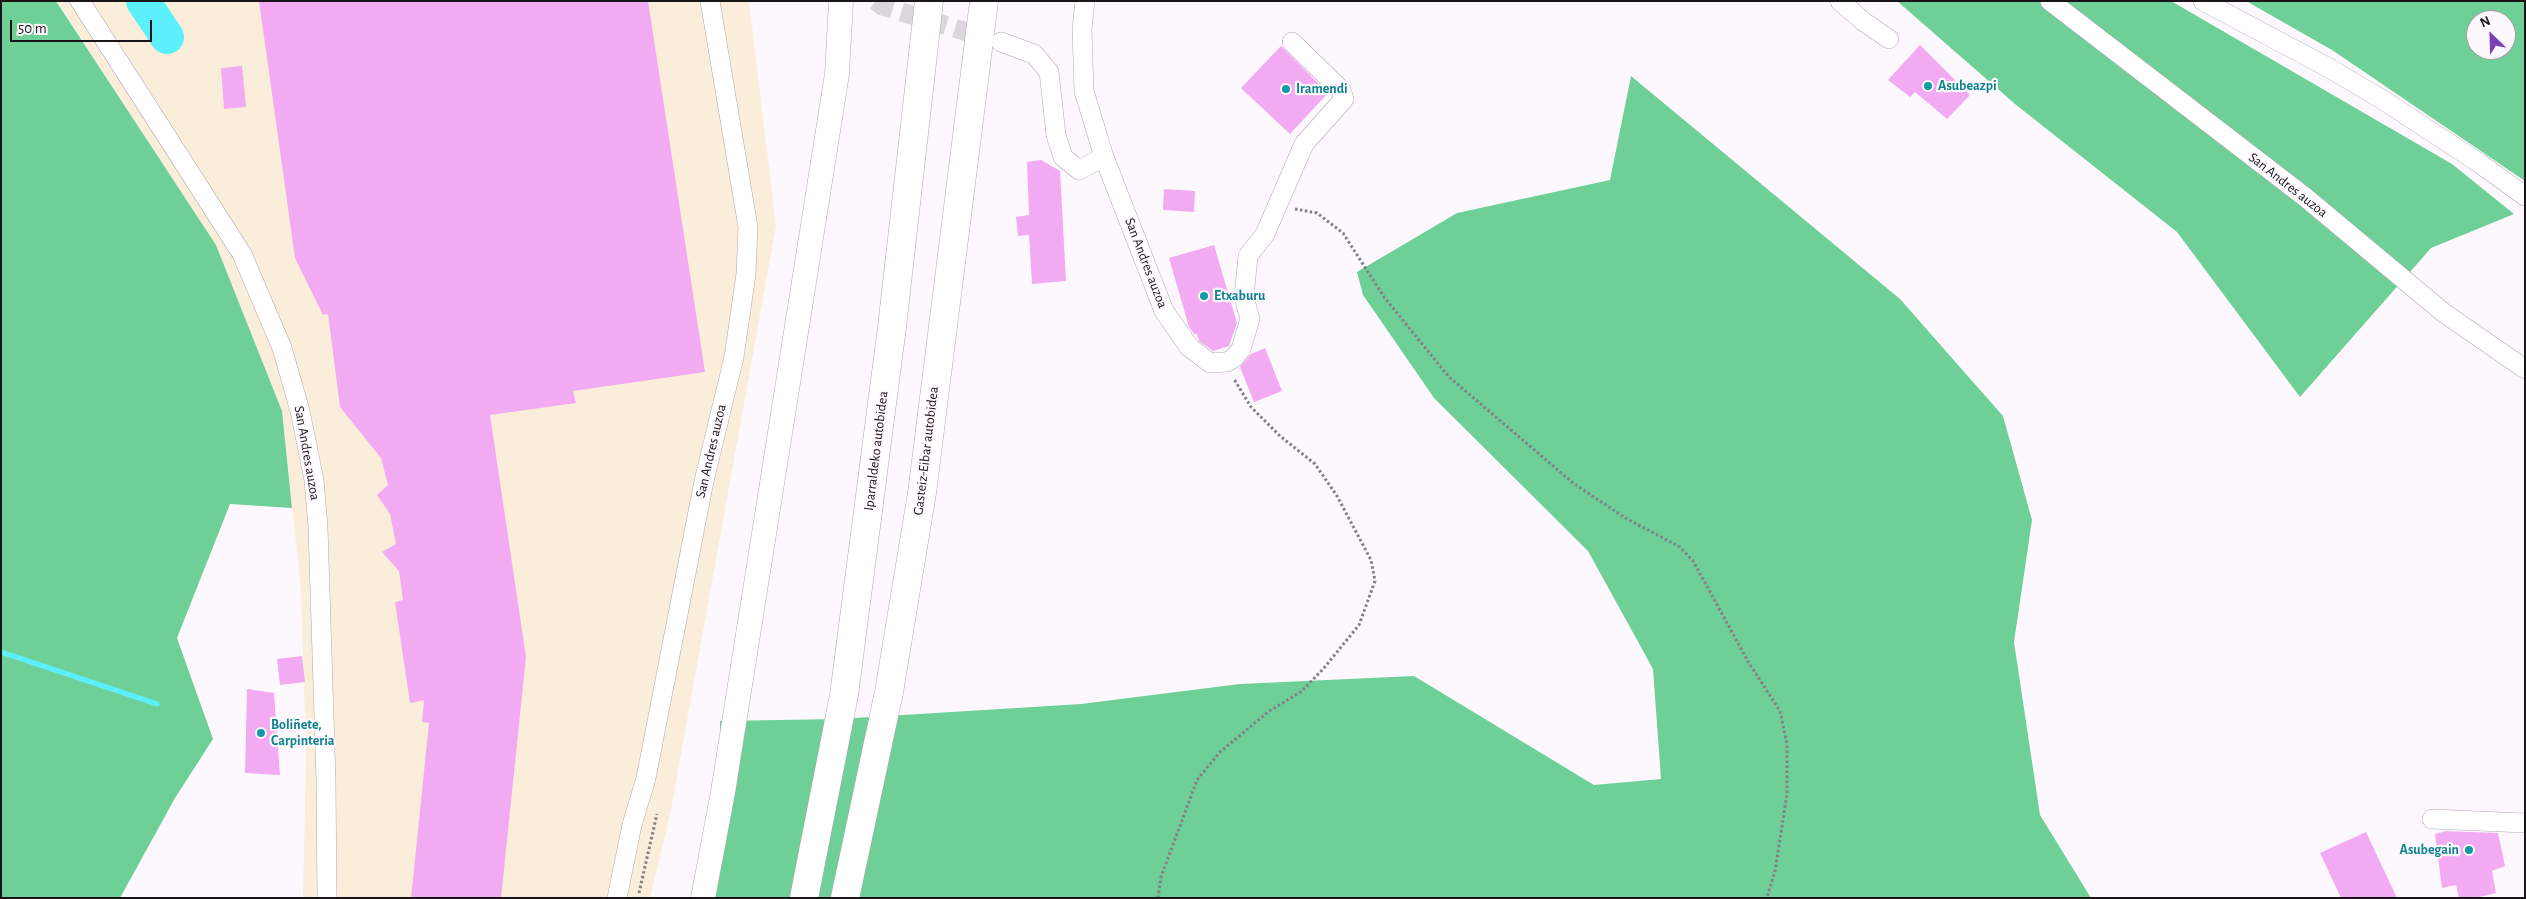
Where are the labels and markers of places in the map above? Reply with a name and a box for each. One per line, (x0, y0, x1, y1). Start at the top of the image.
place label: Asubeazpi (1938, 78, 1997, 94)
marker: Asubeazpi (1922, 80, 1934, 92)
place label: Iramendi (1296, 81, 1348, 97)
marker: Iramendi (1280, 83, 1292, 95)
place label: Etxaburu (1214, 288, 1265, 304)
marker: Etxaburu (1198, 290, 1210, 302)
place label: Boliñete, Carpinteria (271, 717, 335, 750)
marker: Boliñete, Carpinteria (255, 727, 267, 739)
place label: Asubegain (2400, 842, 2459, 858)
marker: Asubegain (2463, 844, 2475, 856)

